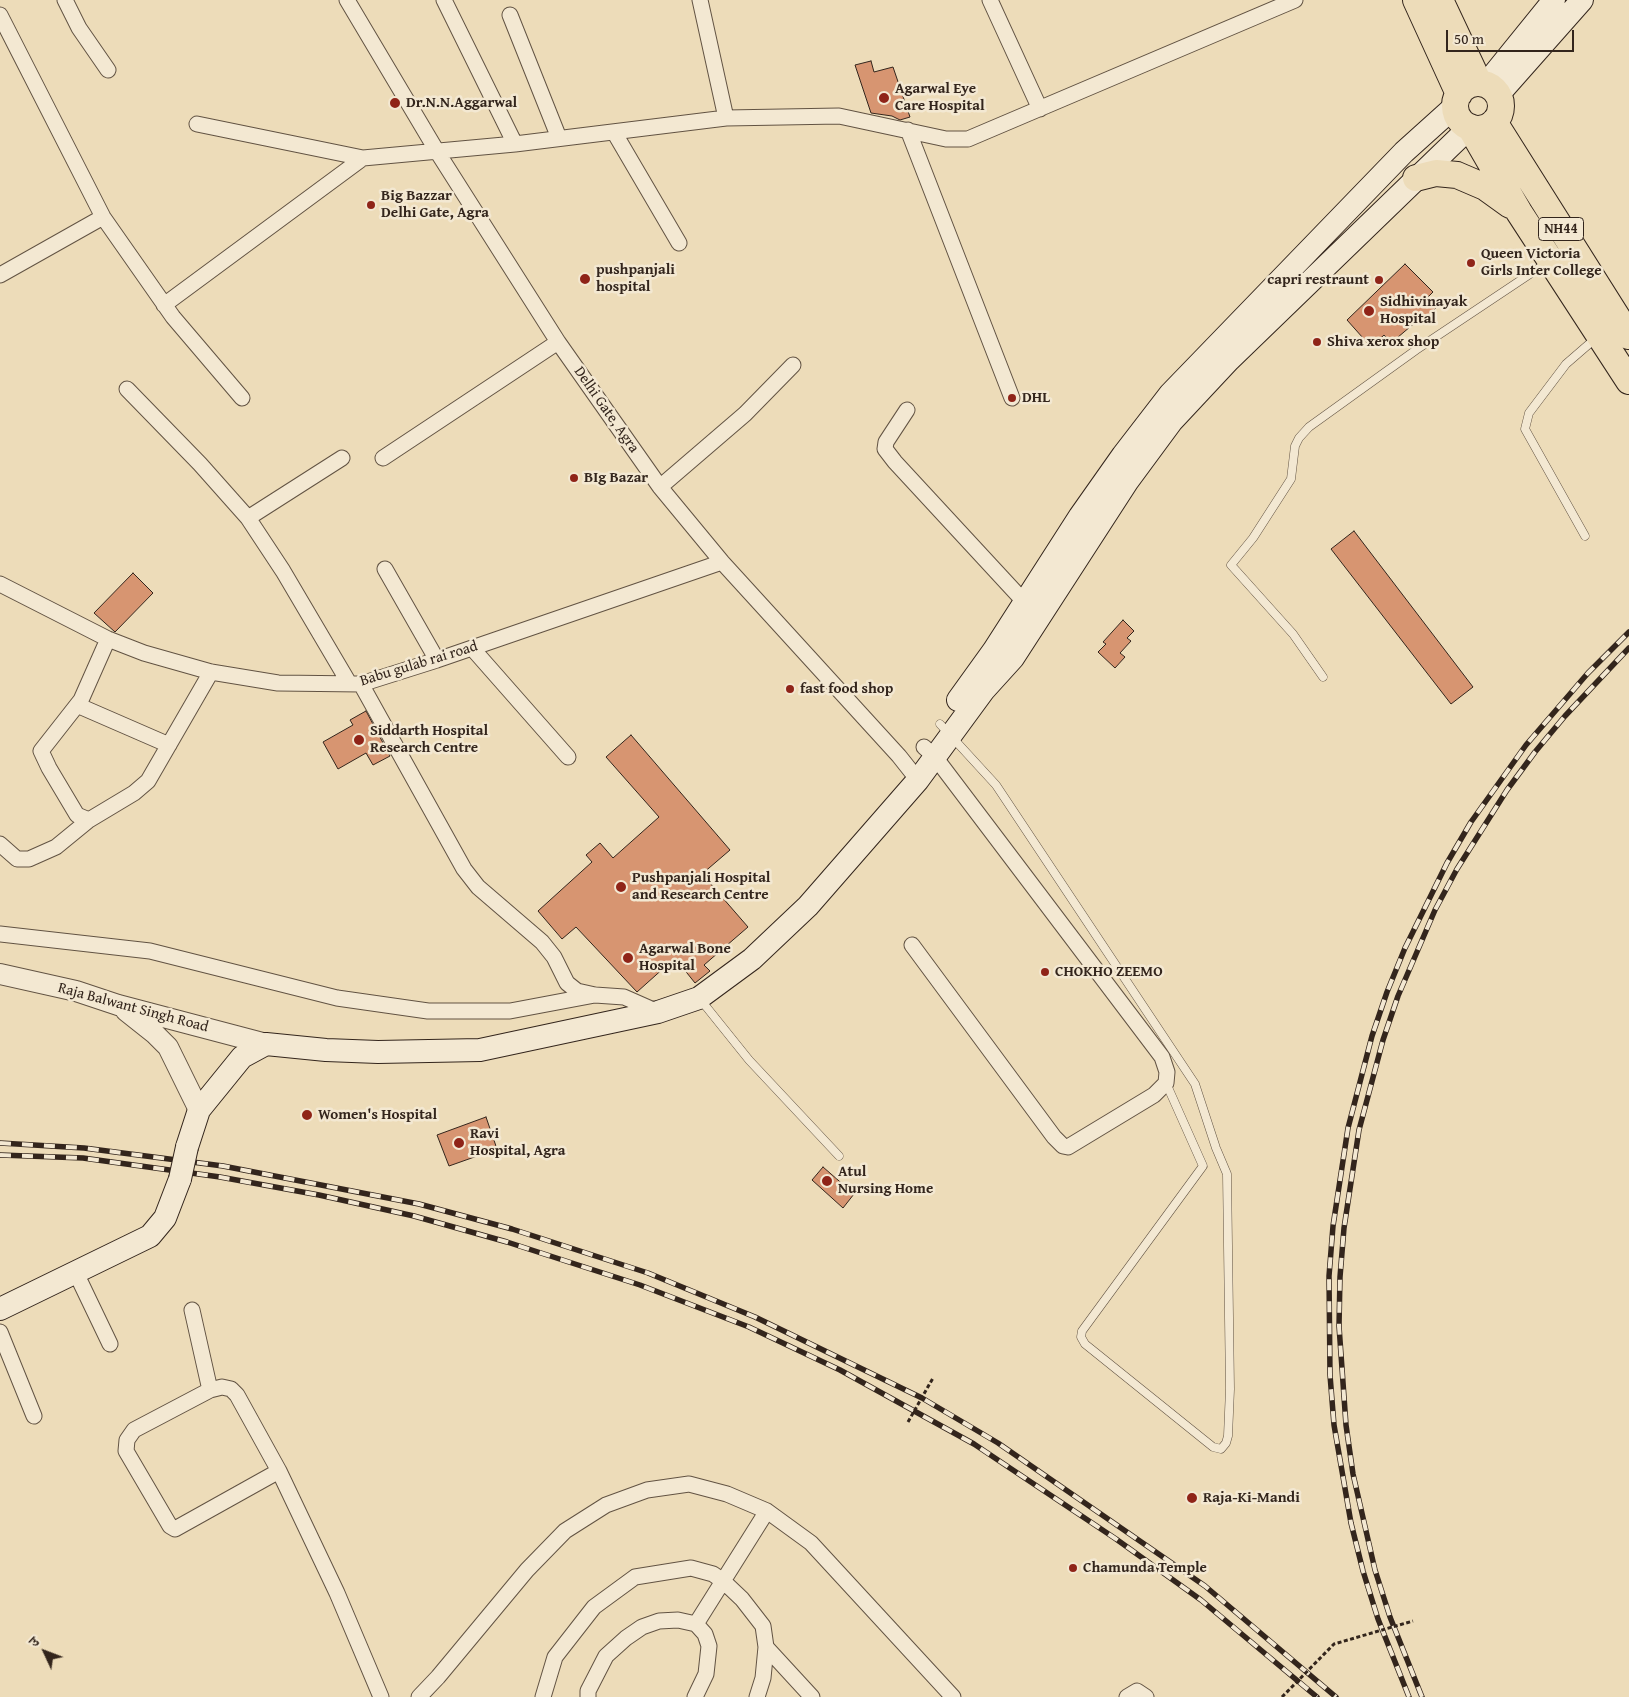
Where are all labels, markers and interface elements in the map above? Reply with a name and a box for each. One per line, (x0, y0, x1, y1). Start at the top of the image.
scale bar (1449, 20, 1576, 52)
text: 50 m (1454, 28, 1484, 49)
place label: Agarwal Eye Care Hospital (895, 80, 985, 115)
marker: Agarwal Eye Care Hospital (877, 91, 891, 105)
place label: Dr.N.N.Aggarwal (406, 94, 517, 112)
marker: Dr.N.N.Aggarwal (388, 96, 402, 110)
place label: Big Bazzar Delhi Gate, Agra (381, 187, 489, 222)
marker: Big Bazzar Delhi Gate, Agra (365, 199, 377, 211)
road number: NH44 (1538, 218, 1584, 240)
place label: Queen Victoria Girls Inter College (1481, 245, 1602, 280)
marker: Queen Victoria Girls Inter College (1465, 257, 1477, 269)
place label: pushpanjali hospital (596, 261, 675, 296)
place label: capri restraunt (1267, 271, 1369, 289)
marker: pushpanjali hospital (578, 272, 592, 286)
marker: capri restraunt (1373, 274, 1385, 286)
place label: Sidhivinayak Hospital (1380, 293, 1467, 328)
marker: Sidhivinayak Hospital (1362, 304, 1376, 318)
place label: Shiva xerox shop (1327, 333, 1439, 351)
marker: Shiva xerox shop (1311, 336, 1323, 348)
street label: Delhi Gate, Agra (570, 363, 642, 457)
place label: DHL (1022, 389, 1050, 407)
marker: DHL (1006, 392, 1018, 404)
place label: BIg Bazar (584, 469, 648, 487)
marker: BIg Bazar (568, 472, 580, 484)
street label: Babu gulab rai road (358, 638, 480, 690)
place label: fast food shop (800, 680, 893, 698)
marker: fast food shop (784, 683, 796, 695)
place label: Siddarth Hospital Research Centre (370, 722, 488, 757)
marker: Siddarth Hospital Research Centre (352, 733, 366, 747)
place label: Pushpanjali Hospital and Research Centre (632, 869, 771, 904)
marker: Pushpanjali Hospital and Research Centre (614, 880, 628, 894)
place label: Agarwal Bone Hospital (639, 940, 731, 975)
marker: Agarwal Bone Hospital (621, 951, 635, 965)
place label: CHOKHO ZEEMO (1055, 963, 1163, 981)
marker: CHOKHO ZEEMO (1039, 966, 1051, 978)
street label: Raja Balwant Singh Road (56, 979, 210, 1037)
place label: Women's Hospital (318, 1106, 437, 1124)
marker: Women's Hospital (300, 1108, 314, 1122)
place label: Ravi Hospital, Agra (470, 1125, 565, 1160)
marker: Ravi Hospital, Agra (452, 1136, 466, 1150)
place label: Atul Nursing Home (838, 1163, 933, 1198)
marker: Atul Nursing Home (820, 1174, 834, 1188)
place label: Raja-Ki-Mandi (1203, 1489, 1300, 1507)
marker: Raja-Ki-Mandi (1185, 1491, 1199, 1505)
place label: Chamunda Temple (1083, 1559, 1207, 1577)
marker: Chamunda Temple (1067, 1562, 1079, 1574)
north arrow (20, 1627, 70, 1677)
text: उ (24, 1632, 44, 1651)

